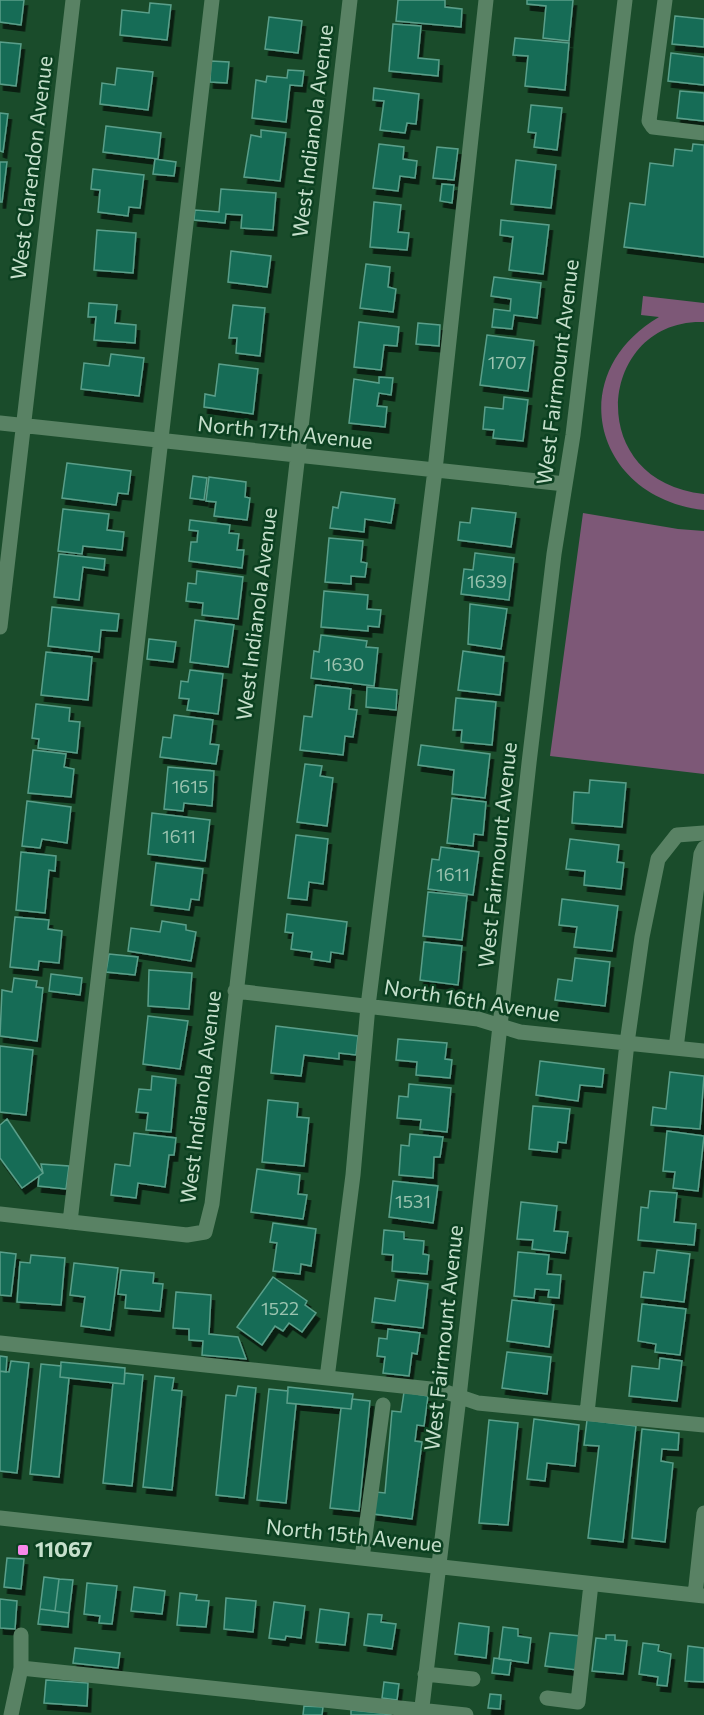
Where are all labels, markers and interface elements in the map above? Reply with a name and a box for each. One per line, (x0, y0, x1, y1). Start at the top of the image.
street label: West Indianola Avenue (286, 23, 337, 239)
street label: West Clarendon Avenue (4, 54, 57, 281)
street label: West Fairmount Avenue (530, 258, 583, 486)
house number: 1707 (488, 351, 526, 373)
street label: North 17th Avenue (196, 410, 374, 453)
street label: West Indianola Avenue (230, 506, 281, 722)
house number: 1639 (467, 570, 507, 592)
house number: 1630 (324, 653, 364, 675)
street label: West Fairmount Avenue (472, 741, 521, 969)
house number: 1615 (172, 775, 208, 797)
house number: 1611 (162, 825, 196, 847)
house number: 1611 (436, 863, 470, 885)
street label: North 16th Avenue (382, 973, 562, 1026)
street label: West Indianola Avenue (174, 989, 225, 1205)
house number: 1531 (395, 1190, 431, 1212)
street label: West Fairmount Avenue (418, 1224, 467, 1452)
house number: 1522 (261, 1297, 299, 1319)
street label: North 15th Avenue (265, 1513, 444, 1556)
place label: 11067 (35, 1536, 92, 1561)
marker: 11067 (16, 1543, 30, 1557)

